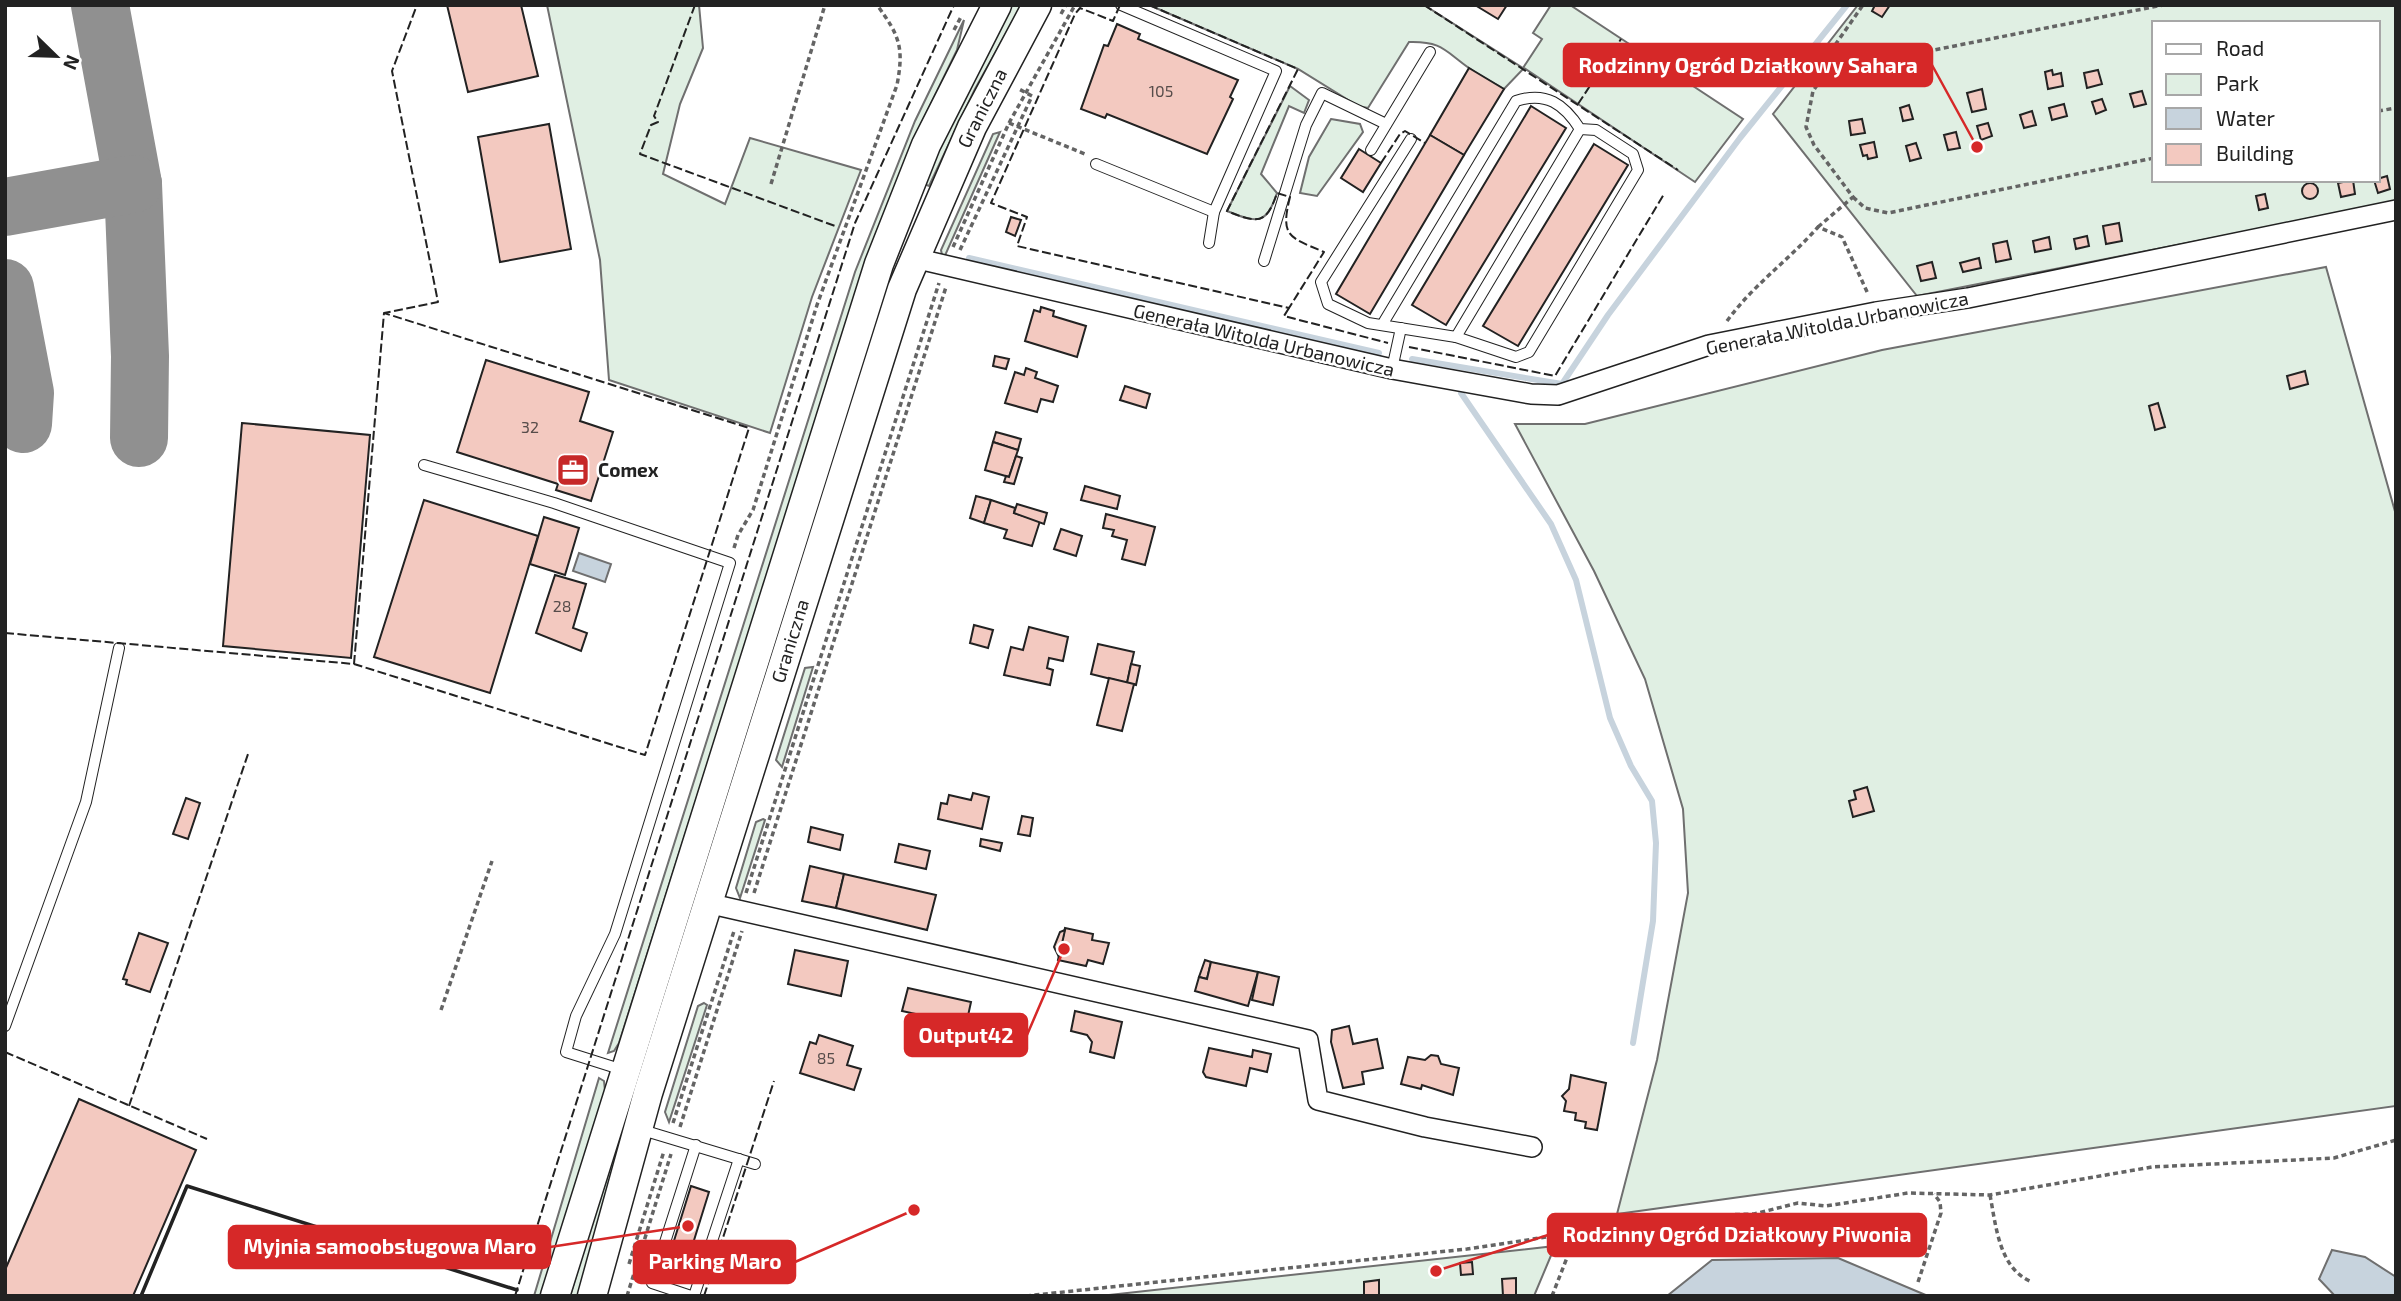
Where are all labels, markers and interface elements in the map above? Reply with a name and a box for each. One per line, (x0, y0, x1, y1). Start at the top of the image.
north arrow (21, 21, 91, 91)
legend (2152, 21, 2380, 182)
text: Road (2216, 35, 2264, 60)
callout: Rodzinny Ogród Działkowy Sahara (1564, 44, 1932, 86)
text: N (59, 52, 85, 74)
text: Rodzinny Ogród Działkowy Sahara (1578, 52, 1918, 78)
street label: Graniczna (952, 64, 1011, 151)
text: Park (2216, 70, 2259, 95)
house number: 105 (1149, 81, 1173, 100)
text: Water (2216, 105, 2275, 130)
text: Building (2216, 140, 2294, 165)
street label: Generała Witolda Urbanowicza (1704, 286, 1970, 359)
street label: Generała Witolda Urbanowicza (1131, 298, 1397, 381)
house number: 32 (521, 417, 539, 436)
office icon: Comex (554, 451, 592, 489)
place label: Comex (598, 458, 659, 481)
house number: 28 (553, 596, 571, 615)
street label: Graniczna (766, 596, 813, 685)
callout: Output42 (905, 1014, 1027, 1056)
text: Output42 (919, 1022, 1013, 1047)
house number: 85 (817, 1048, 835, 1067)
callout: Rodzinny Ogród Działkowy Piwonia (1548, 1214, 1926, 1256)
text: Rodzinny Ogród Działkowy Piwonia (1563, 1221, 1911, 1247)
callout: Myjnia samoobsługowa Maro (229, 1226, 550, 1268)
text: Myjnia samoobsługowa Maro (244, 1233, 536, 1259)
callout: Parking Maro (634, 1241, 795, 1283)
text: Parking Maro (648, 1248, 782, 1273)

